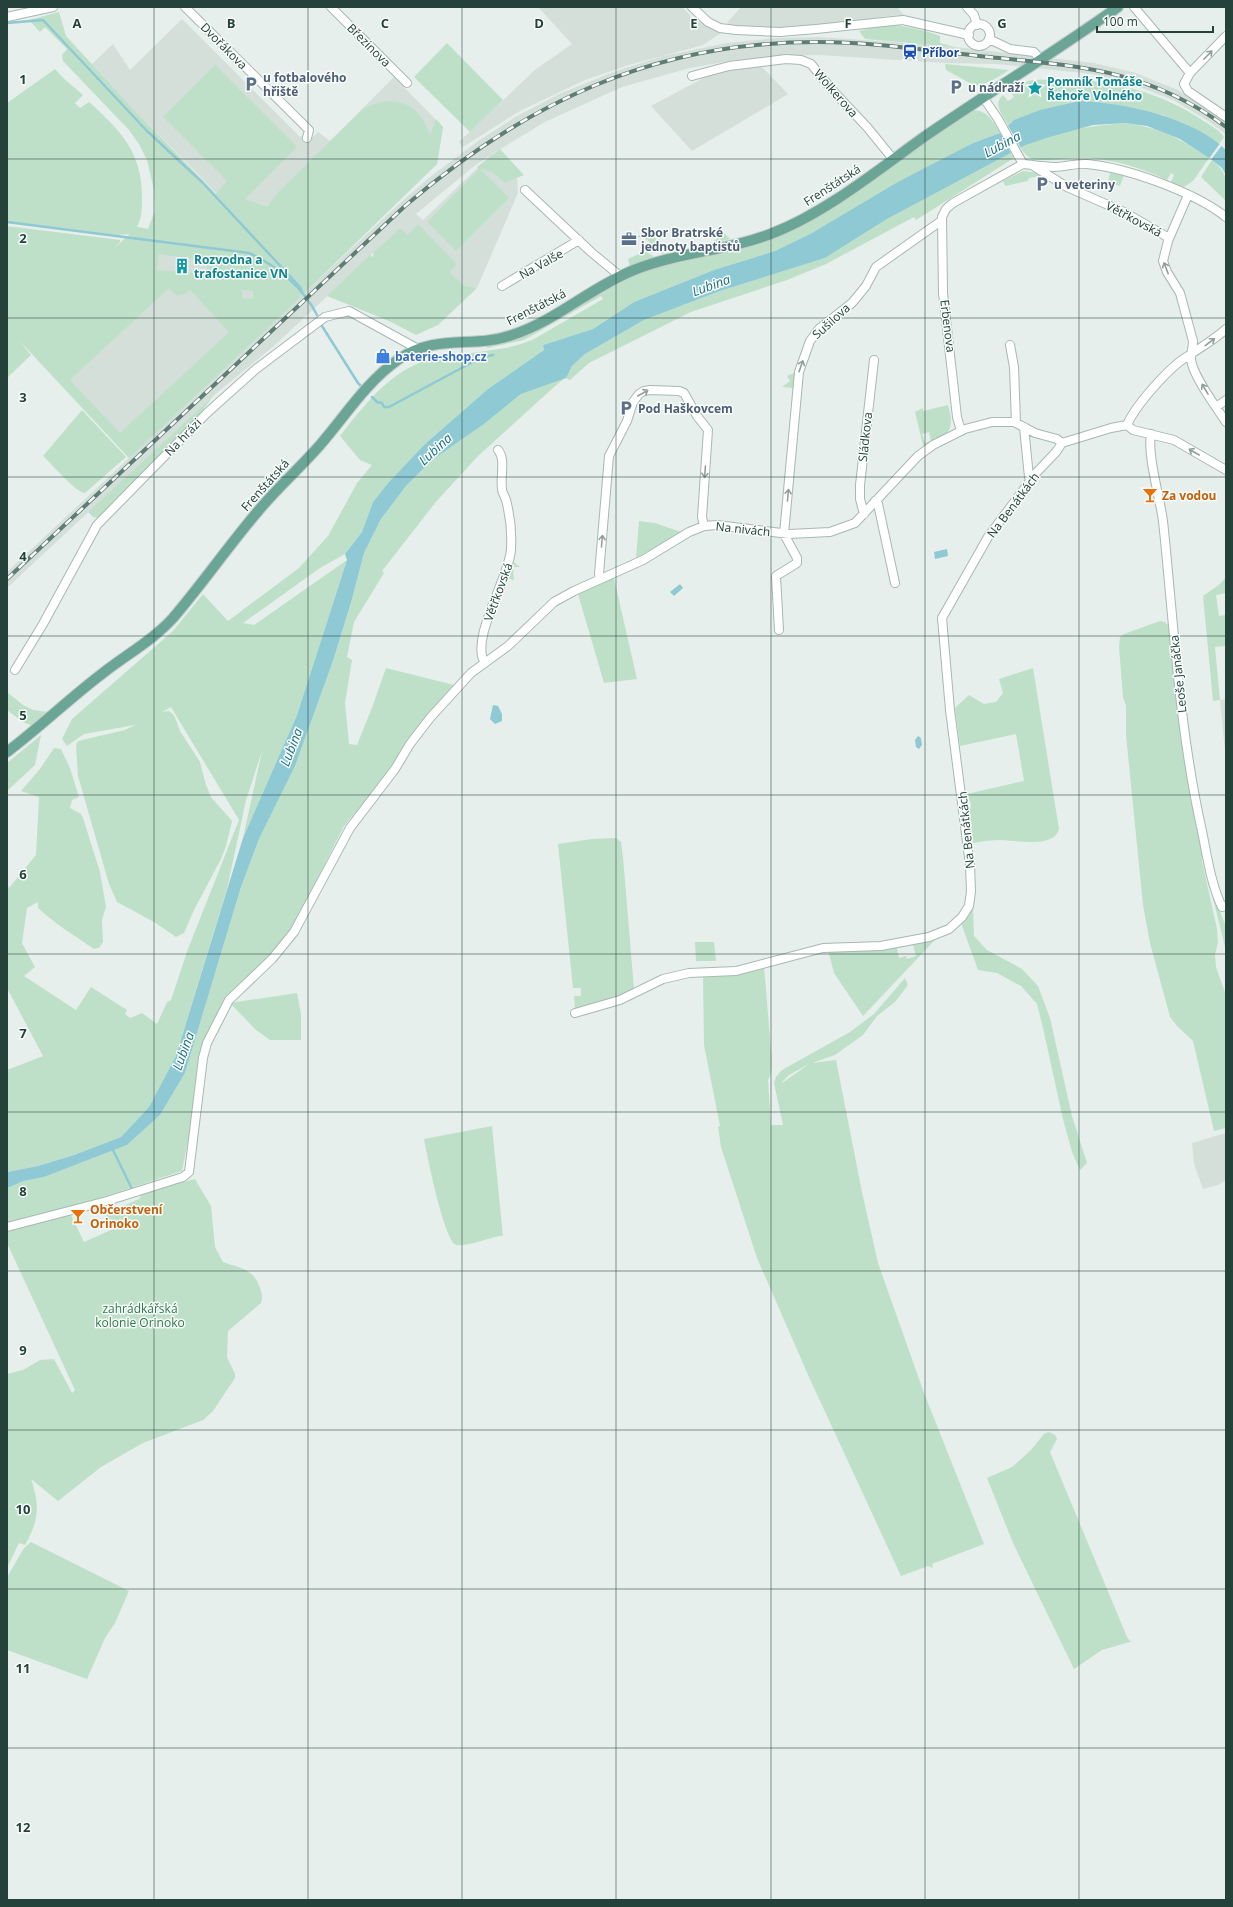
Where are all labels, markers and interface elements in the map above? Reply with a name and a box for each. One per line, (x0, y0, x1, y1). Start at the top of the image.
scale bar (1097, 8, 1213, 34)
text: 100 m (1103, 13, 1138, 30)
text: A (73, 14, 82, 32)
text: B (227, 14, 236, 32)
text: C (381, 14, 389, 32)
text: D (534, 14, 544, 32)
text: E (690, 14, 698, 32)
text: F (844, 14, 852, 32)
text: G (997, 14, 1007, 32)
street label: Dvořákova (197, 19, 251, 73)
street label: Březinova (343, 19, 395, 71)
station icon: Příbor (901, 43, 919, 61)
place label: Příbor (922, 44, 960, 61)
one-way arrow (1203, 50, 1213, 60)
street label: Wolkerova (810, 65, 862, 121)
place label: u fotbalového hřiště (263, 69, 346, 100)
text: 1 (19, 70, 27, 88)
place label: Pomník Tomáše Řehoře Volného (1047, 73, 1142, 104)
parking icon: u fotbalového hřiště (242, 75, 260, 93)
parking icon: u nádraží (947, 78, 965, 96)
place label: u nádraží (968, 79, 1025, 96)
place icon: Pomník Tomáše Řehoře Volného (1026, 79, 1044, 97)
water label: Lubina (980, 127, 1024, 161)
street label: Frenštátská (800, 160, 864, 210)
parking icon: u veteriny (1033, 175, 1051, 193)
place label: u veteriny (1054, 176, 1115, 193)
street label: Větřkovská (1103, 197, 1165, 241)
place label: Sbor Bratrské jednoty baptistů (640, 224, 740, 255)
text: 2 (19, 229, 27, 247)
office icon: Sbor Bratrské jednoty baptistů (620, 230, 638, 248)
street label: Na Valše (516, 245, 566, 283)
place label: Rozvodna a trafostanice VN (194, 251, 288, 282)
building icon: Rozvodna a trafostanice VN (173, 257, 191, 275)
one-way arrow (1162, 261, 1169, 274)
water label: Lubina (689, 270, 733, 300)
street label: Frenštátská (503, 285, 569, 329)
street label: Sušilova (808, 299, 854, 343)
street label: Erbenova (936, 299, 960, 353)
one-way arrow (1204, 338, 1215, 347)
shop icon: baterie-shop.cz (374, 347, 392, 365)
place label: baterie-shop.cz (395, 348, 487, 365)
one-way arrow (798, 359, 805, 372)
one-way arrow (1201, 384, 1209, 395)
text: 3 (19, 388, 27, 406)
one-way arrow (637, 389, 649, 397)
parking icon: Pod Haškovcem (617, 399, 635, 417)
place label: Pod Haškovcem (638, 400, 733, 417)
street label: Sládkova (854, 411, 876, 463)
street label: Na hrázi (161, 414, 205, 460)
water label: Lubina (414, 429, 456, 469)
one-way arrow (1188, 448, 1200, 455)
street label: Frenštátská (237, 455, 293, 515)
one-way arrow (702, 465, 709, 478)
street label: Na Benátkách (983, 469, 1043, 541)
bar icon: Za vodou (1141, 486, 1159, 504)
place label: Za vodou (1162, 487, 1216, 504)
one-way arrow (784, 489, 791, 502)
street label: Na nivách (715, 518, 771, 540)
one-way arrow (598, 535, 605, 548)
text: 4 (19, 547, 27, 565)
street label: Větřkovská (480, 560, 516, 624)
street label: Leoše Janáčka (1165, 634, 1191, 714)
text: 5 (19, 706, 27, 724)
water label: Lubina (276, 725, 307, 769)
street label: Na Benátkách (953, 790, 979, 870)
text: 6 (19, 865, 27, 883)
text: 7 (19, 1024, 27, 1042)
water label: Lubina (168, 1029, 198, 1073)
text: 8 (19, 1182, 27, 1200)
place label: Občerstvení Orinoko (90, 1201, 164, 1232)
bar icon: Občerstvení Orinoko (69, 1207, 87, 1225)
park label: zahrádkářská kolonie Orinoko (95, 1300, 185, 1331)
text: 9 (19, 1341, 27, 1359)
text: 10 (16, 1500, 30, 1518)
text: 11 (16, 1659, 30, 1677)
text: 12 (16, 1818, 31, 1836)

